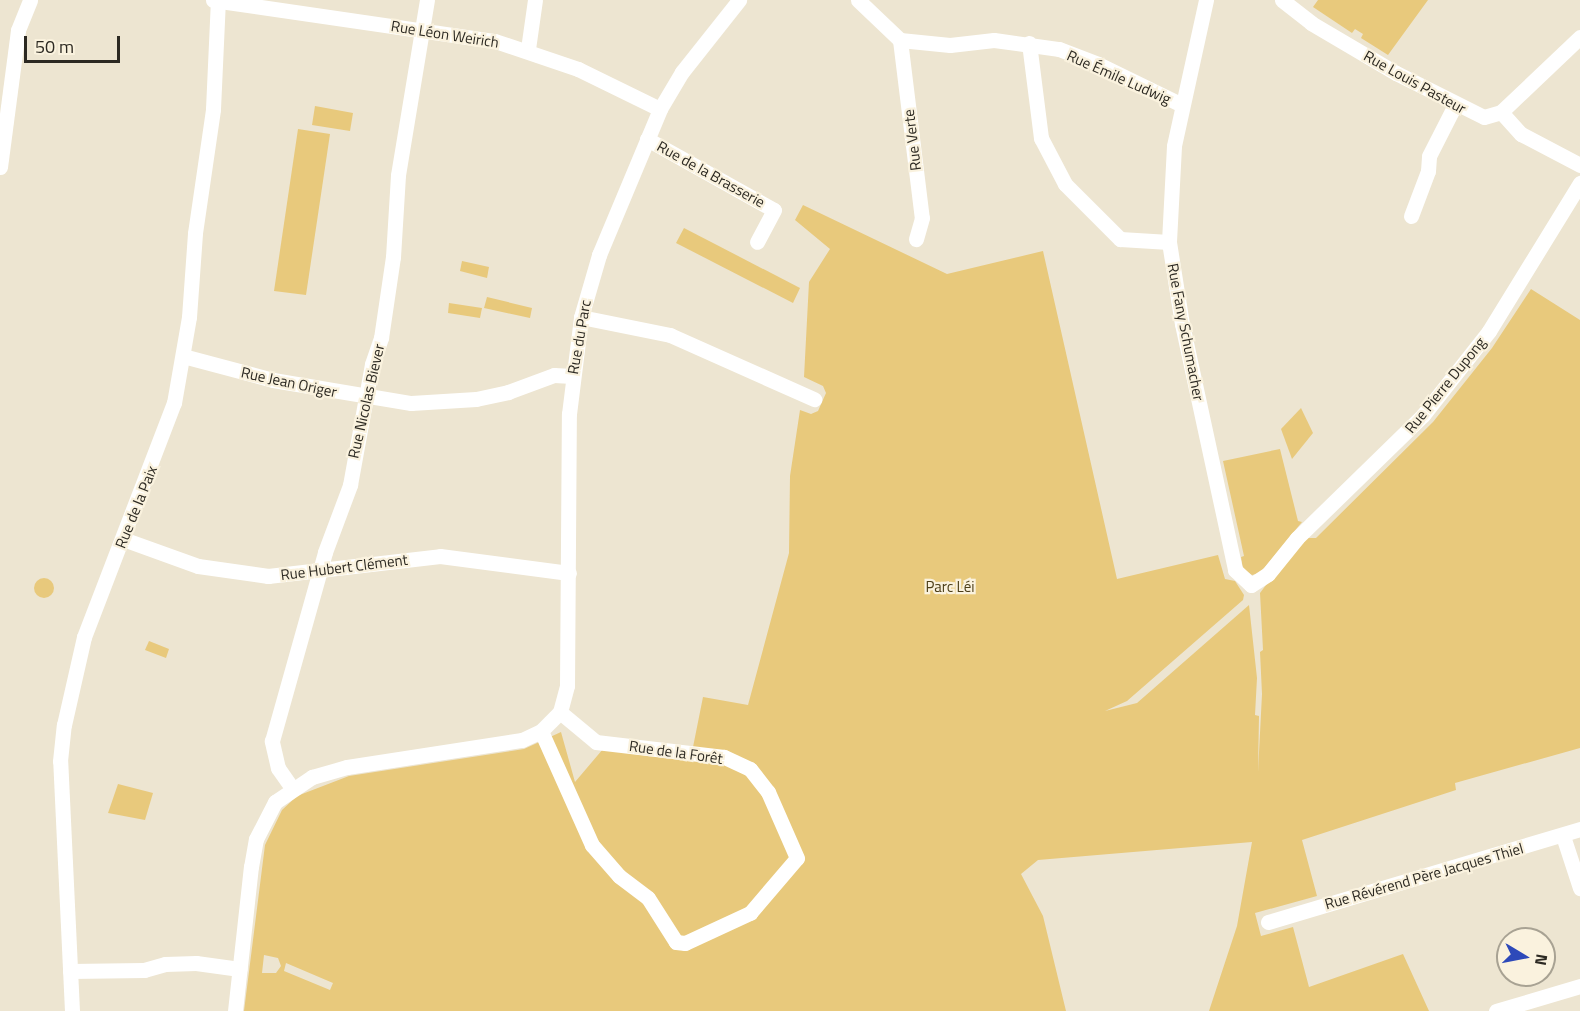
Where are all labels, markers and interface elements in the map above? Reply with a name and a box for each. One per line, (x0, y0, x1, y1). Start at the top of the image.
street label: Rue Léon Weirich (390, 17, 500, 51)
scale bar (27, 24, 123, 62)
text: 50 m (35, 33, 74, 60)
street label: Rue Émile Ludwig (1064, 46, 1174, 108)
street label: Rue Louis Pasteur (1361, 47, 1469, 117)
street label: Rue Verte (899, 108, 925, 172)
street label: Rue de la Brasserie (654, 137, 768, 211)
street label: Rue Fany Schumacher (1164, 262, 1208, 402)
street label: Rue du Parc (564, 298, 594, 376)
street label: Rue Pierre Dupong (1401, 333, 1489, 437)
street label: Rue Nicolas Biever (344, 342, 388, 460)
street label: Rue Jean Origer (239, 363, 339, 401)
street label: Rue de la Paix (111, 463, 161, 551)
street label: Rue Hubert Clément (279, 550, 409, 584)
park label: Parc Léi (925, 578, 975, 596)
street label: Rue de la Forêt (628, 737, 724, 767)
street label: Rue Révérend Père Jacques Thiel (1323, 839, 1525, 913)
north arrow (1496, 927, 1556, 987)
text: N (1529, 952, 1555, 967)

